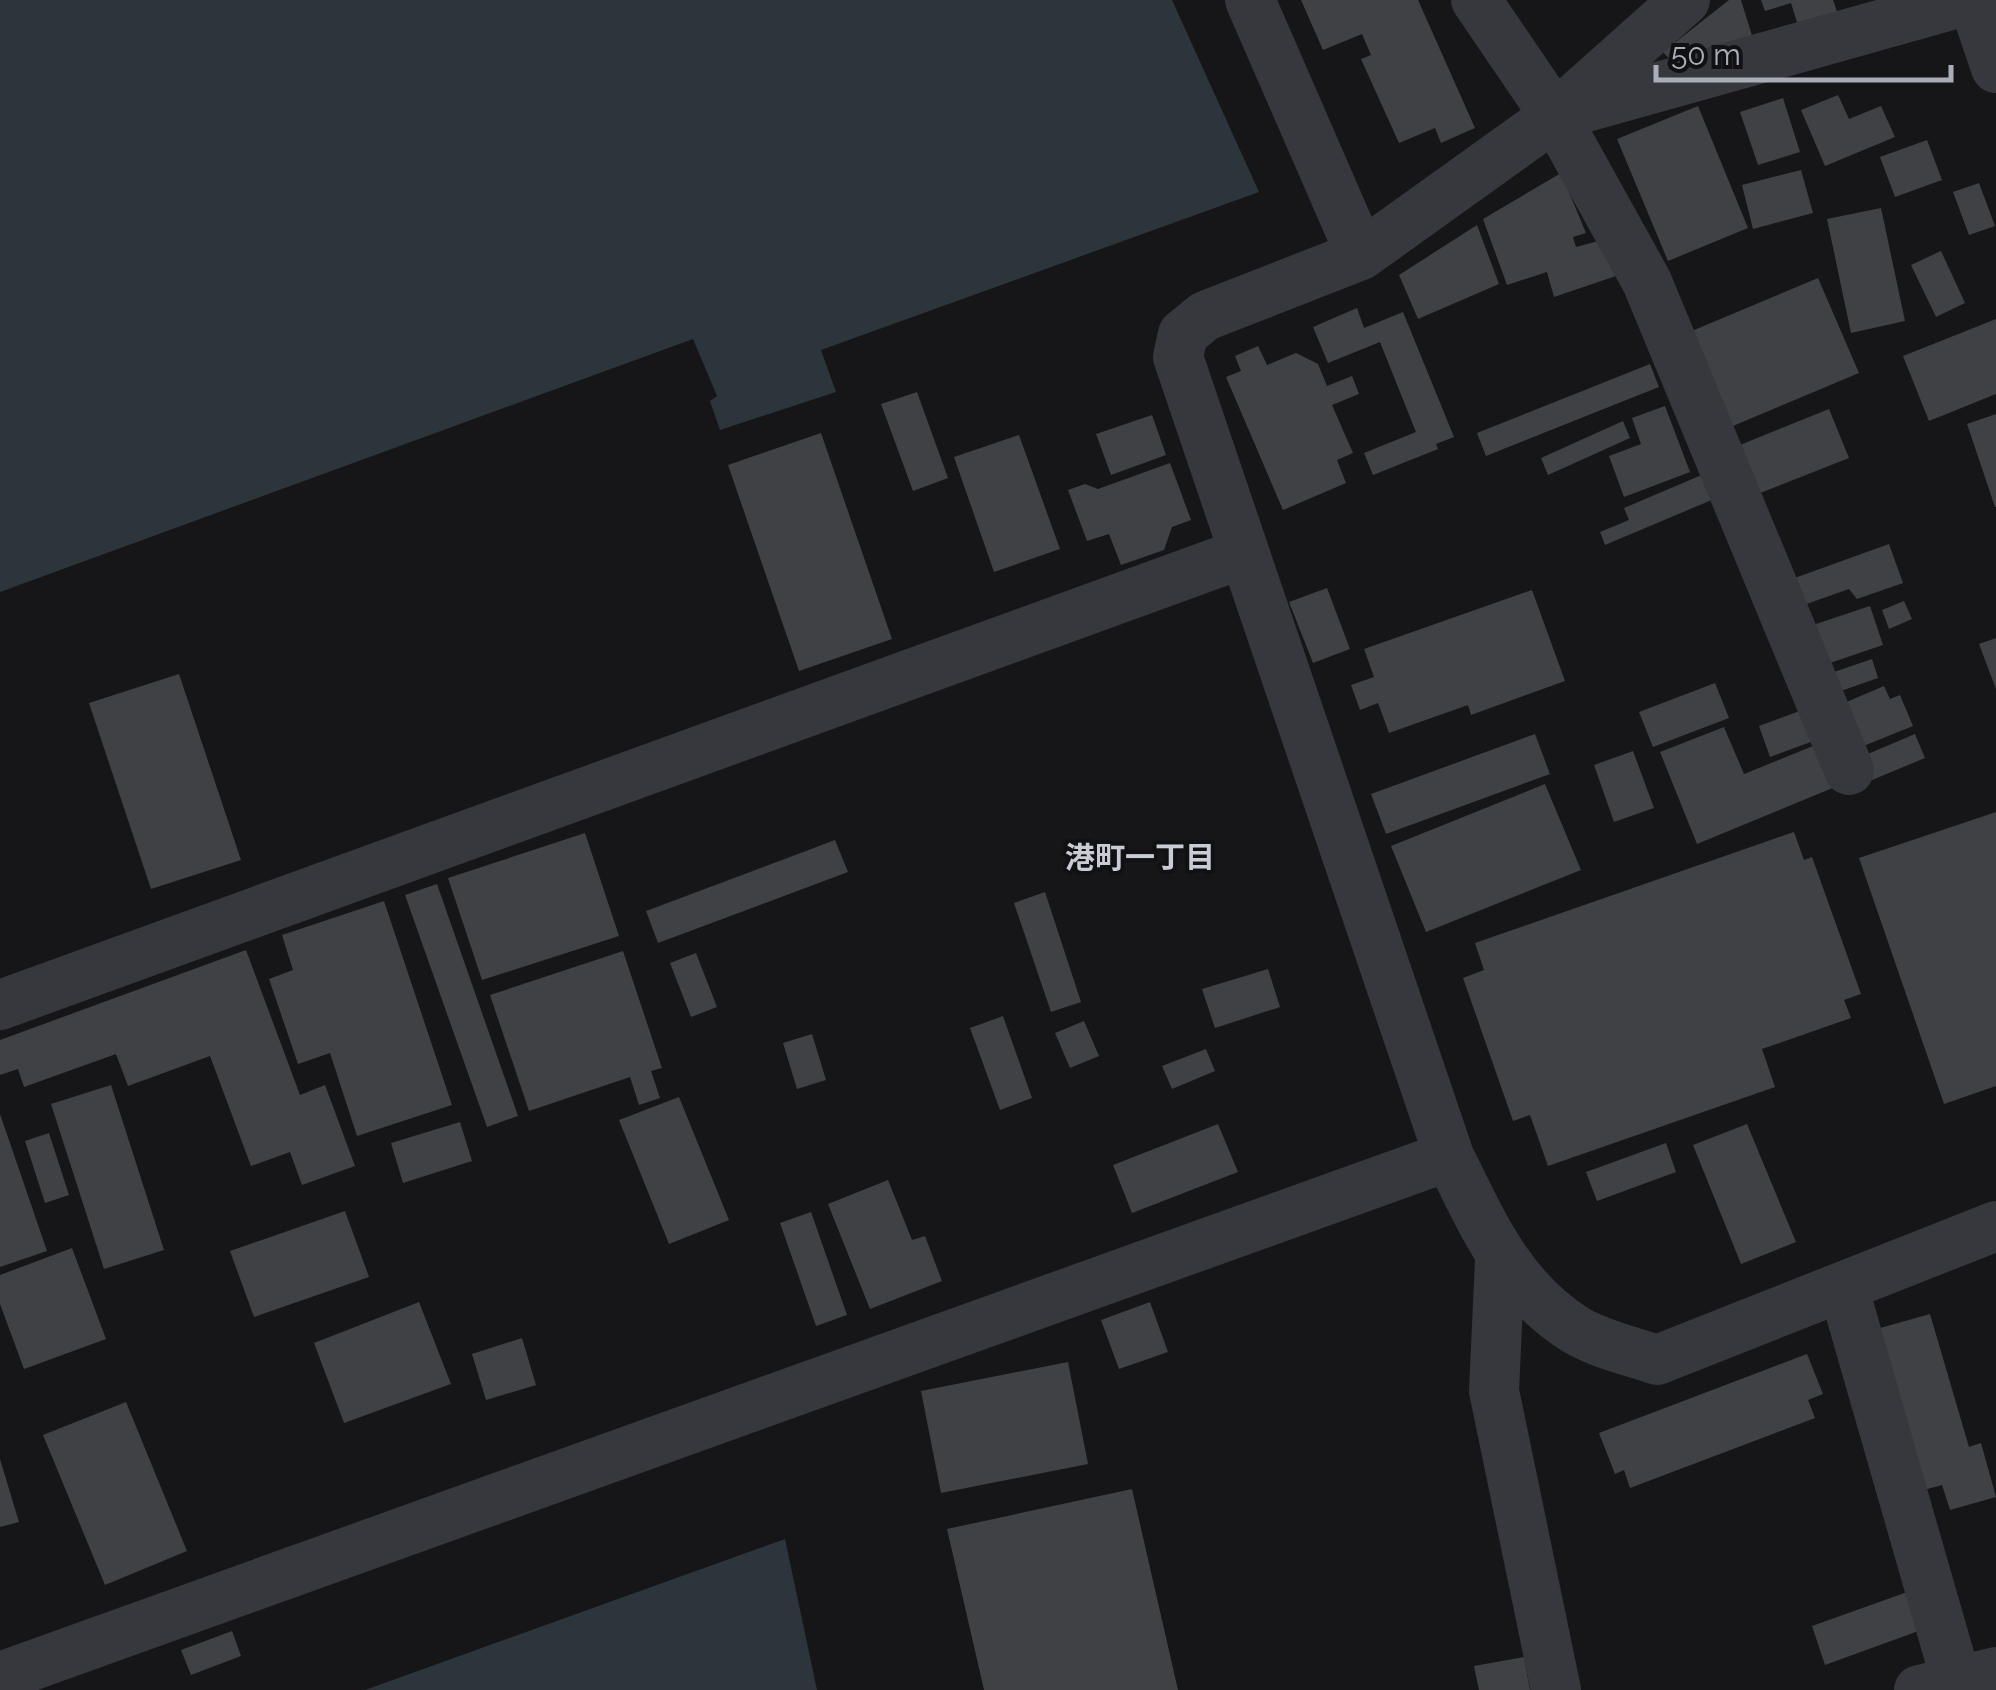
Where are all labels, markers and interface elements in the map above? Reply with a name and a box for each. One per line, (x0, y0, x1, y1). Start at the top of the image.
scale bar (1656, 20, 1951, 82)
text: 50 m (1671, 37, 1741, 72)
district label: 港町一丁目 (1065, 840, 1215, 875)

